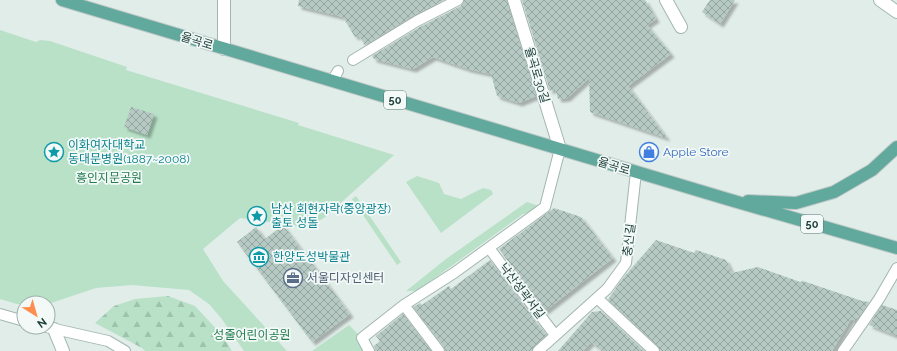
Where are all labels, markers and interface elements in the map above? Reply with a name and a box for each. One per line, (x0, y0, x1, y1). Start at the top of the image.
street label: 율곡로 (179, 29, 215, 53)
street label: 율곡로30길 (522, 45, 552, 105)
road number: 50 (384, 91, 406, 109)
place label: 이화여자대학교 동대문병원(1887~2008) (68, 138, 190, 166)
place icon: 이화여자대학교 동대문병원(1887~2008) (43, 141, 65, 163)
shop icon: Apple Store (638, 141, 660, 163)
place label: Apple Store (663, 145, 729, 159)
street label: 율곡로 (596, 154, 632, 178)
park label: 흥인지문공원 (76, 171, 142, 185)
place label: 남산 회현자락(중앙광장) 출토 성돌 (271, 202, 391, 230)
place icon: 남산 회현자락(중앙광장) 출토 성돌 (246, 205, 268, 227)
road number: 50 (801, 215, 823, 233)
street label: 충신길 (620, 223, 638, 257)
museum icon: 한양도성박물관 (248, 246, 270, 268)
place label: 한양도성박물관 (273, 250, 350, 264)
street label: 낙산성곽서길 (496, 260, 548, 322)
office icon: 서울디자인센터 (282, 267, 304, 289)
place label: 서울디자인센터 (307, 271, 384, 285)
north arrow (16, 295, 56, 335)
text: N (34, 315, 49, 330)
park label: 성줄어린이공원 (213, 328, 291, 342)

